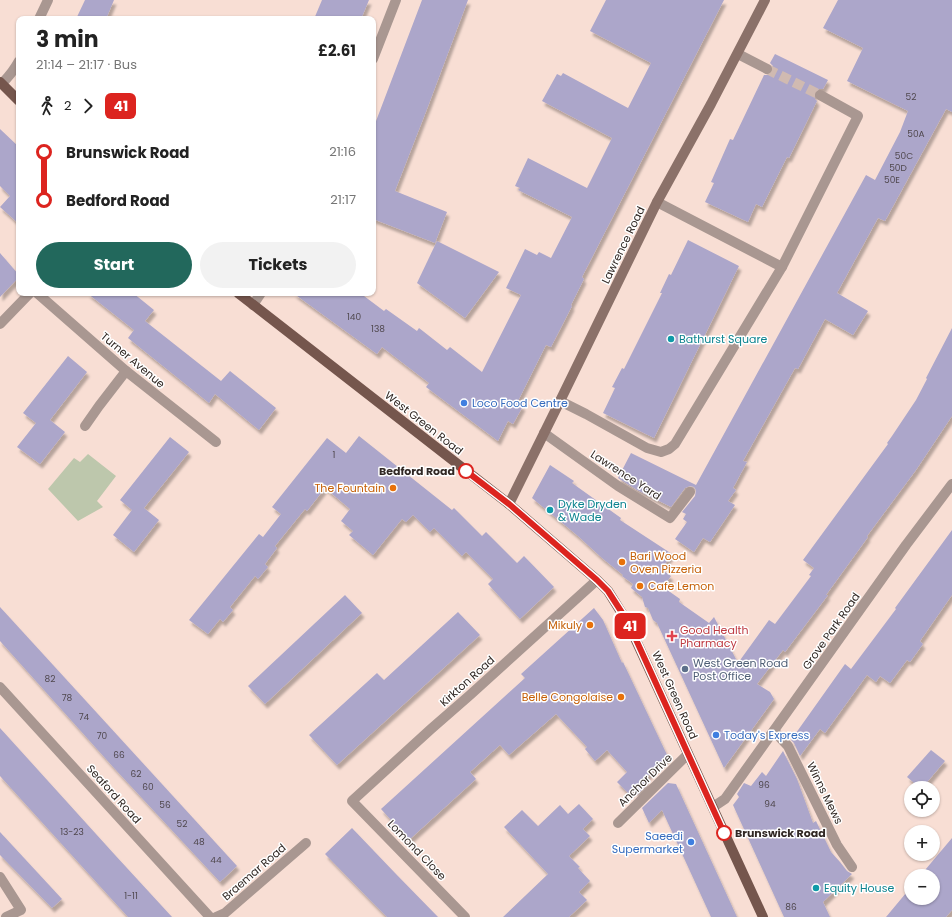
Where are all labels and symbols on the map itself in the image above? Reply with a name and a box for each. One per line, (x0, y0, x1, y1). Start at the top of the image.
house number: 52 (906, 91, 916, 103)
house number: 50A (907, 128, 925, 140)
house number: 50C (895, 150, 913, 162)
house number: 50D (889, 162, 907, 174)
house number: 50E (884, 174, 900, 186)
street label: Lawrence Road (597, 204, 649, 286)
house number: 140 (347, 311, 361, 323)
house number: 138 (371, 323, 385, 335)
street label: Turner Avenue (97, 328, 169, 392)
place label: Bathurst Square (679, 331, 768, 347)
marker: Bathurst Square (666, 334, 676, 344)
street label: West Green Road (382, 387, 466, 459)
place label: Loco Food Centre (472, 395, 568, 411)
marker: Loco Food Centre (459, 398, 469, 408)
street label: Lawrence Yard (588, 446, 664, 504)
house number: 1 (333, 449, 336, 461)
place label: Bedford Road (379, 463, 455, 479)
marker: Bedford Road (458, 463, 474, 479)
place label: The Fountain (314, 480, 385, 496)
marker: The Fountain (388, 483, 398, 493)
place label: Dyke Dryden & Wade (558, 496, 627, 525)
marker: Dyke Dryden & Wade (545, 505, 555, 515)
place label: Bari Wood Oven Pizzeria (630, 548, 702, 577)
marker: Bari Wood Oven Pizzeria (617, 557, 627, 567)
place label: Cafe Lemon (648, 578, 714, 594)
marker: Cafe Lemon (635, 581, 645, 591)
street label: Grove Park Road (798, 589, 864, 673)
line badge: 41 (612, 613, 648, 639)
place label: Mikuly (548, 617, 583, 633)
marker: Mikuly (585, 620, 595, 630)
place label: Good Health Pharmacy (680, 622, 749, 651)
marker: Good Health Pharmacy (667, 631, 677, 641)
street label: West Green Road (648, 648, 702, 742)
street label: Kirkton Road (436, 652, 498, 710)
place label: West Green Road Post Office (693, 655, 788, 684)
marker: West Green Road Post Office (680, 664, 690, 674)
house number: 82 (45, 673, 55, 685)
place label: Belle Congolaise (522, 689, 613, 705)
house number: 78 (62, 692, 73, 704)
marker: Belle Congolaise (616, 692, 626, 702)
house number: 74 (79, 711, 90, 723)
place label: Today's Express (724, 727, 809, 743)
house number: 70 (97, 730, 108, 742)
marker: Today's Express (711, 730, 721, 740)
house number: 66 (113, 749, 125, 761)
street label: Anchor Drive (614, 750, 676, 810)
street label: Winns Mews (803, 759, 847, 827)
street label: Seaford Road (83, 761, 145, 827)
house number: 62 (131, 768, 141, 780)
house number: 96 (758, 779, 770, 791)
house number: 60 (142, 781, 154, 793)
house number: 94 (764, 798, 776, 810)
house number: 56 (159, 799, 171, 811)
street label: Lomond Close (384, 816, 450, 884)
house number: 52 (177, 818, 187, 830)
marker: Brunswick Road (716, 825, 732, 841)
place label: Brunswick Road (735, 825, 826, 841)
house number: 13-23 (60, 826, 84, 838)
place label: Saeedi Supermarket (612, 828, 683, 857)
house number: 48 (193, 836, 205, 848)
marker: Saeedi Supermarket (686, 837, 696, 847)
street label: Braemar Road (219, 840, 289, 904)
house number: 44 (210, 854, 222, 866)
place label: Equity House (824, 880, 894, 896)
marker: Equity House (811, 883, 821, 893)
house number: 1-11 (124, 890, 138, 902)
house number: 86 (785, 901, 797, 913)

